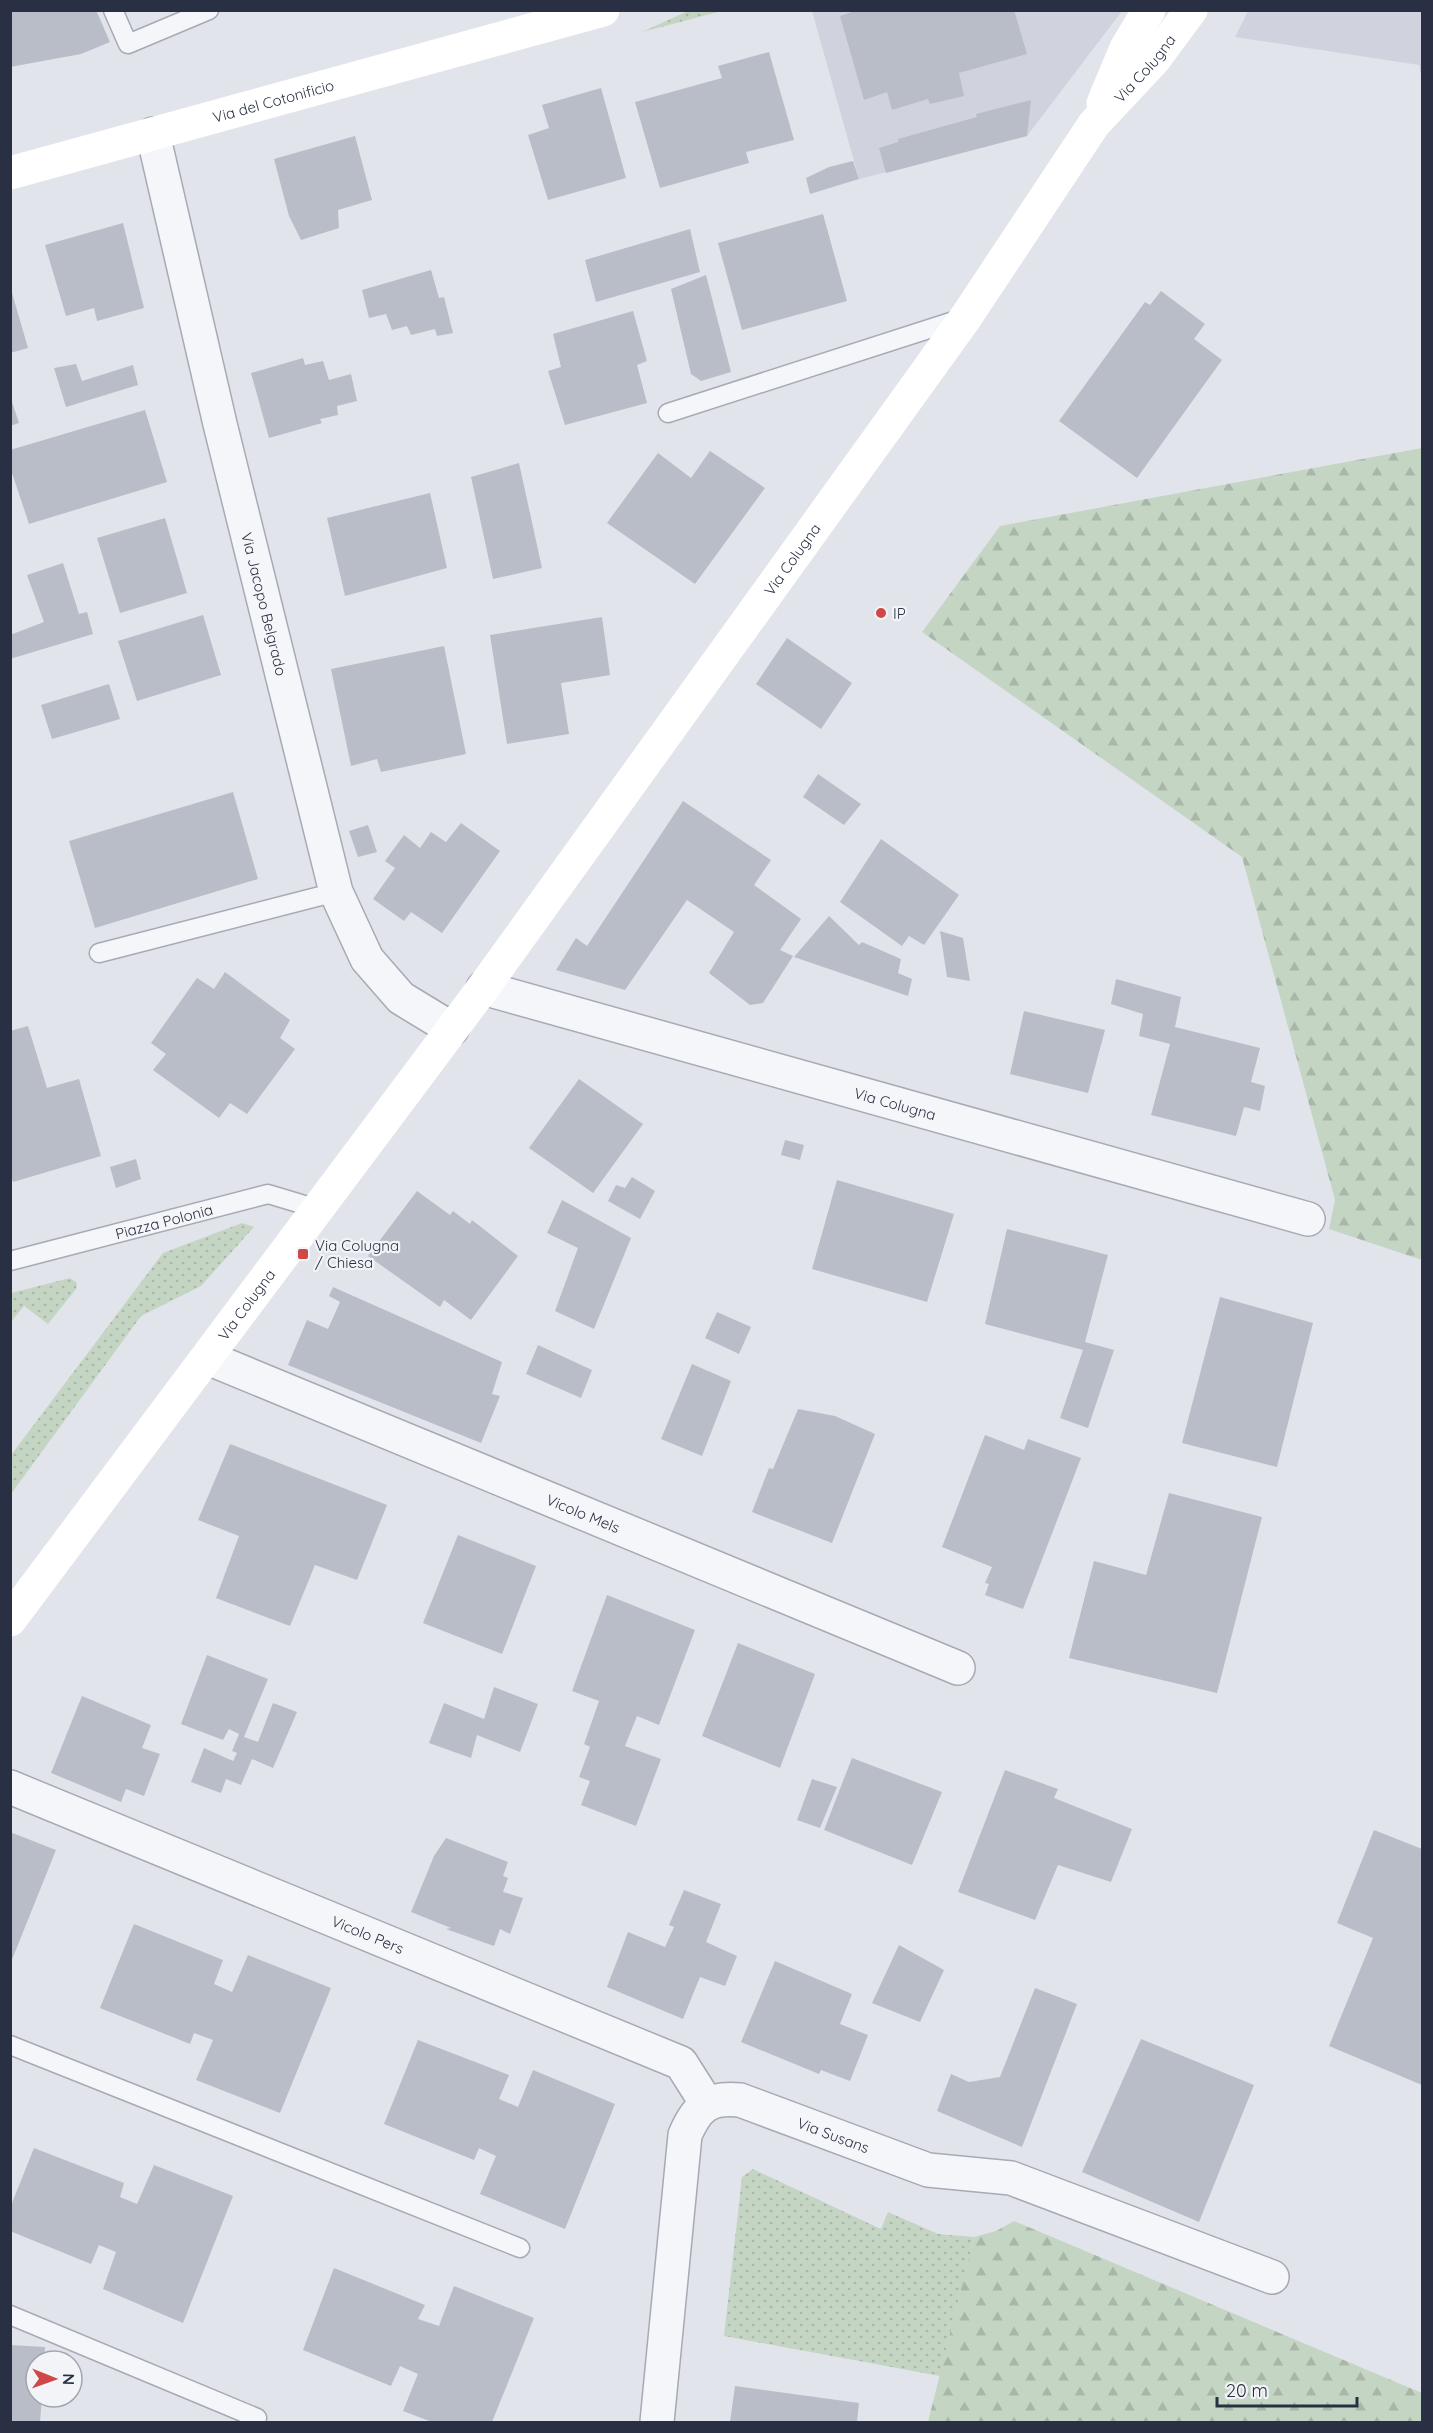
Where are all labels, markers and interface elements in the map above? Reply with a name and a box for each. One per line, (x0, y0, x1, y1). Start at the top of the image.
street label: Via Colugna (1110, 31, 1179, 106)
street label: Via del Cotonificio (210, 75, 336, 126)
street label: Via Colugna (760, 519, 824, 599)
street label: Via Jacopo Belgrado (238, 530, 291, 678)
place label: IP (893, 604, 906, 623)
marker: IP (874, 606, 888, 620)
street label: Via Colugna (852, 1083, 938, 1124)
street label: Piazza Polonia (113, 1199, 215, 1243)
place label: Via Colugna / Chiesa (315, 1236, 399, 1272)
marker: Via Colugna / Chiesa (296, 1247, 310, 1261)
street label: Via Colugna (213, 1265, 279, 1344)
street label: Vicolo Mels (544, 1489, 623, 1537)
street label: Vicolo Pers (329, 1911, 407, 1958)
street label: Via Susans (795, 2113, 872, 2157)
north arrow (24, 2349, 84, 2409)
scale bar (1217, 2370, 1356, 2408)
text: N (59, 2373, 79, 2385)
text: 20 m (1226, 2379, 1268, 2402)

